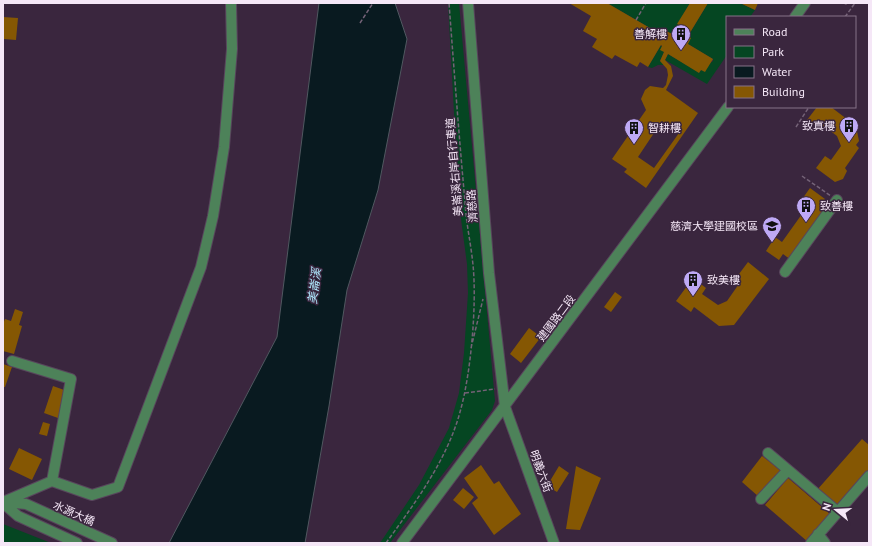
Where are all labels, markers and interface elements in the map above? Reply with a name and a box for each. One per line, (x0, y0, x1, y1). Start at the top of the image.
legend (726, 16, 856, 108)
building icon: 善解樓 (670, 23, 692, 51)
text: Road (762, 24, 787, 39)
place label: 善解樓 (634, 27, 667, 41)
text: Park (762, 44, 784, 59)
text: Water (762, 64, 792, 79)
text: Building (762, 84, 805, 99)
building icon: 致真樓 (838, 115, 860, 143)
street label: 美崙溪右岸自行車道 (443, 117, 465, 217)
building icon: 智耕樓 (623, 117, 645, 145)
place label: 致真樓 (802, 119, 835, 133)
place label: 智耕樓 (648, 121, 681, 135)
street label: 濟慈路 (464, 189, 480, 223)
building icon: 致善樓 (795, 195, 817, 223)
place label: 致善樓 (820, 199, 853, 213)
school or university icon: 慈濟大學建國校區 (761, 215, 783, 243)
place label: 慈濟大學建國校區 (670, 219, 758, 233)
water label: 美崙溪 (304, 265, 324, 305)
building icon: 致美樓 (682, 269, 704, 297)
place label: 致美樓 (707, 273, 740, 287)
street label: 建國路二段 (534, 292, 578, 344)
street label: 明義六街 (527, 448, 555, 494)
north arrow (816, 490, 856, 530)
street label: 水源大橋 (51, 498, 97, 528)
text: N (819, 501, 834, 513)

